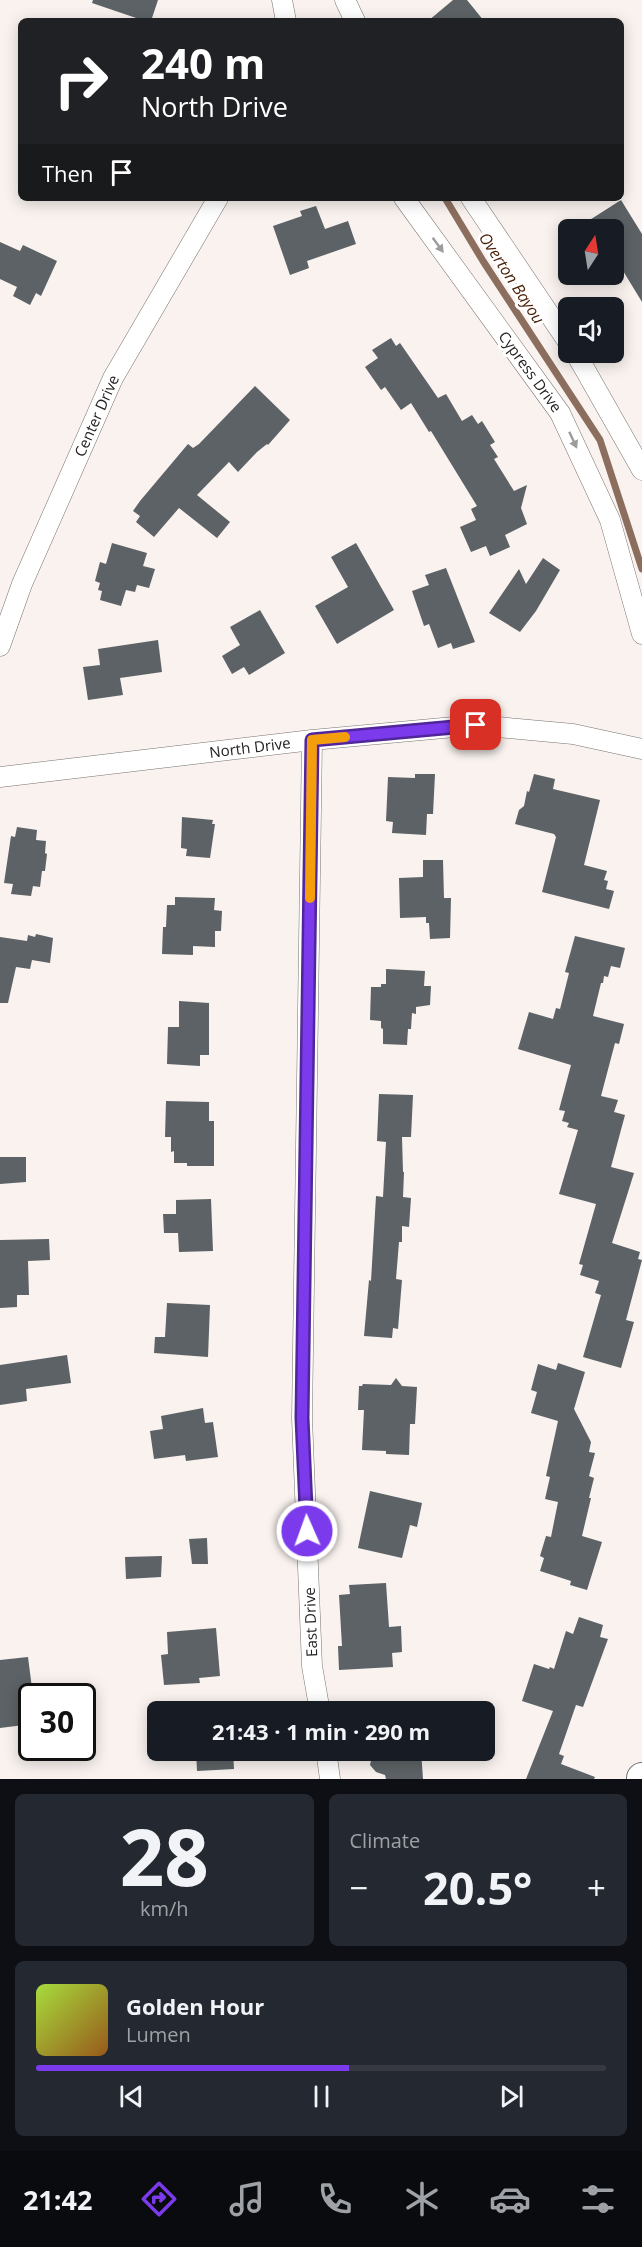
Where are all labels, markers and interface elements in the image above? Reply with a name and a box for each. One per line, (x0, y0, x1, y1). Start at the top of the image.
text: 240 m (141, 34, 265, 91)
icon: right (42, 42, 120, 120)
text: North Drive (141, 88, 288, 125)
icon: arrive (105, 156, 138, 189)
text: Then (42, 158, 93, 188)
north arrow (558, 219, 624, 285)
map controls (558, 219, 624, 363)
water label: Overton Bayou (474, 228, 550, 328)
one-way arrow (432, 238, 444, 253)
button: sound (558, 297, 624, 363)
street label: Cypress Drive (495, 327, 567, 416)
street label: Center Drive (69, 372, 123, 460)
one-way arrow (568, 431, 577, 448)
pin (450, 699, 501, 750)
icon: arrive (459, 708, 492, 741)
street label: North Drive (208, 732, 292, 762)
position arrow (275, 1499, 339, 1563)
street label: East Drive (299, 1587, 321, 1657)
speed limit sign: 30 (18, 1683, 96, 1761)
text: 21:43 · 1 min · 290 m (212, 1716, 430, 1746)
text: 28 (120, 1803, 209, 1909)
text: Climate (350, 1827, 420, 1854)
text: 20.5° (423, 1857, 532, 1918)
text: − (350, 1865, 368, 1910)
text: + (587, 1865, 606, 1910)
text: km/h (140, 1895, 189, 1922)
text: Golden Hour (126, 1991, 264, 2021)
text: Lumen (126, 2021, 191, 2048)
icon: previous (115, 2080, 148, 2113)
icon: pause (305, 2080, 338, 2113)
icon: next (495, 2080, 528, 2113)
icon: directions (138, 2178, 180, 2220)
icon: music (226, 2178, 268, 2220)
icon: phone (314, 2178, 356, 2220)
icon: climate (401, 2178, 443, 2220)
icon: car (489, 2178, 531, 2220)
icon: filters (577, 2178, 619, 2220)
text: 21:42 (23, 2181, 92, 2218)

